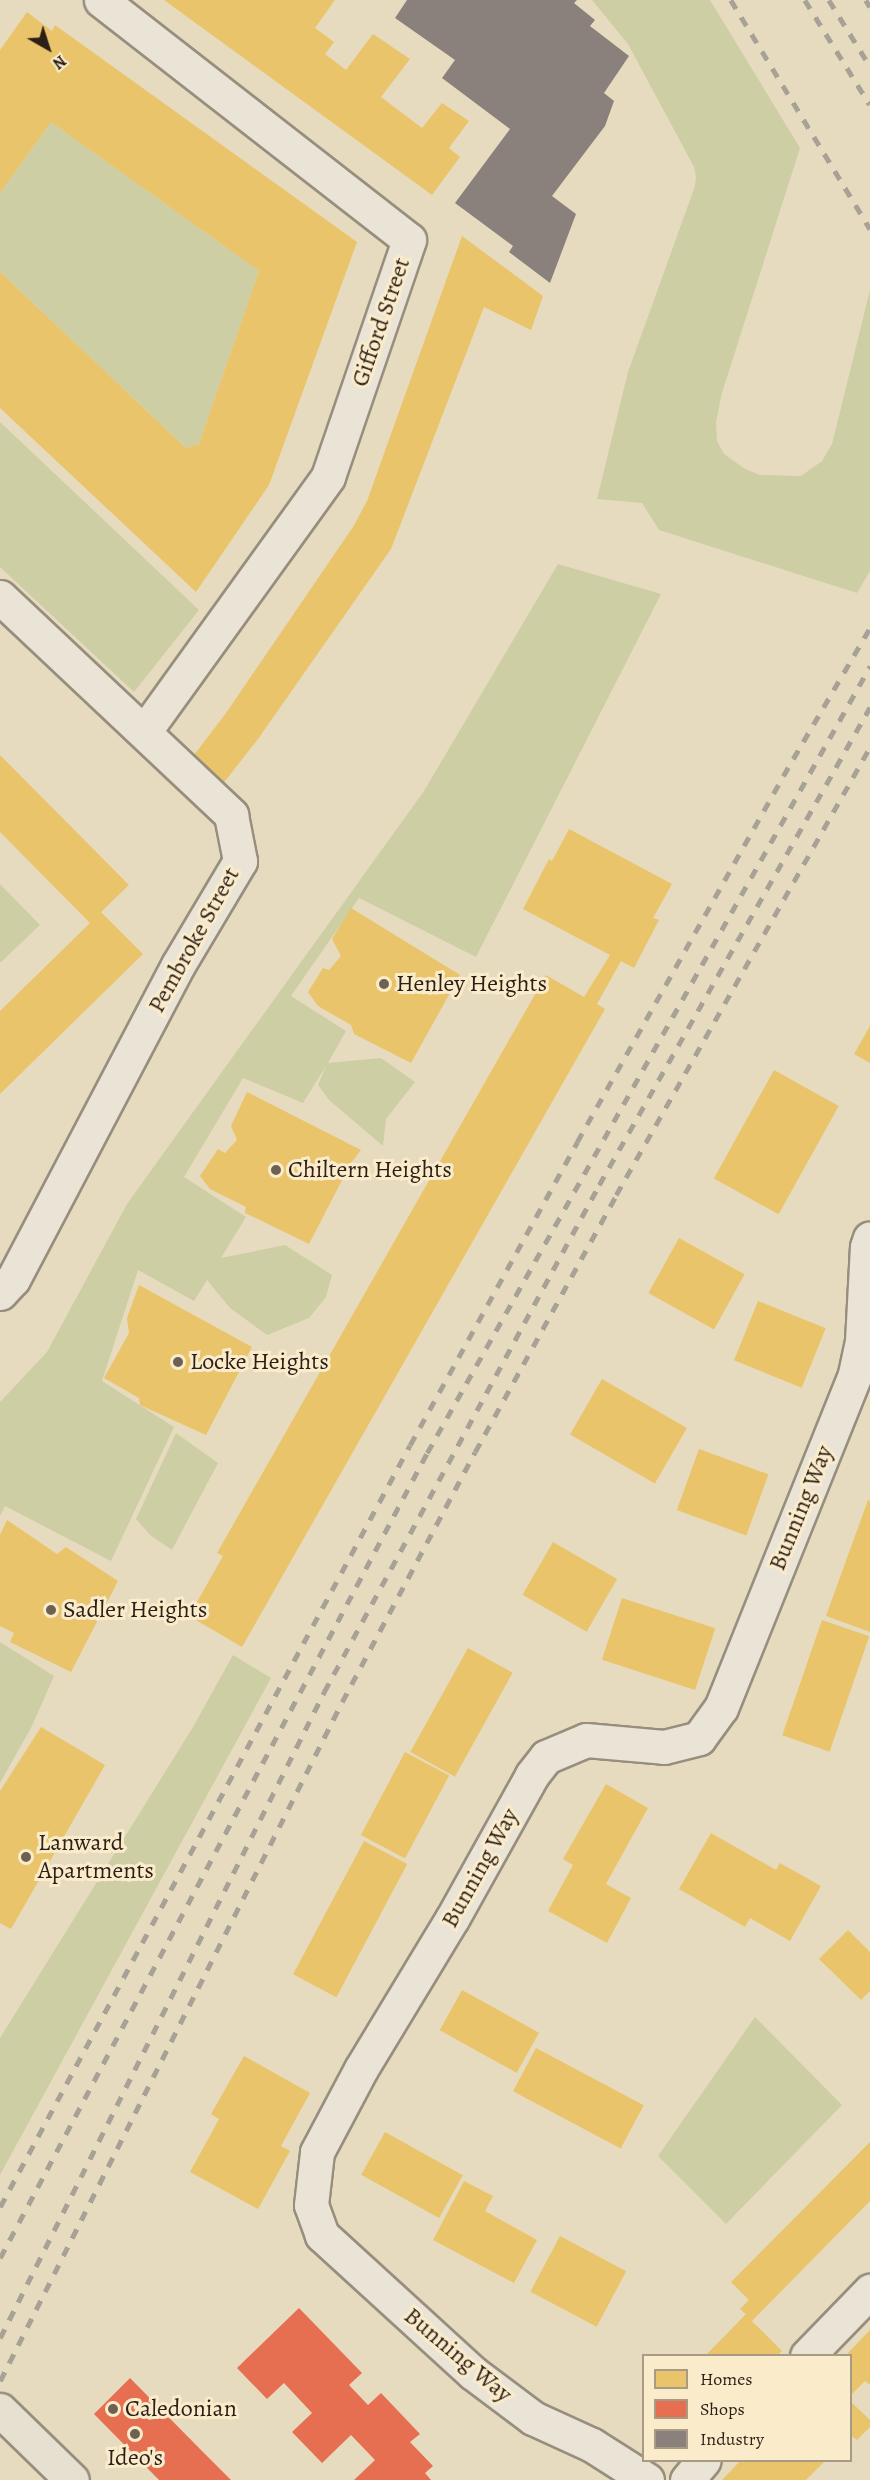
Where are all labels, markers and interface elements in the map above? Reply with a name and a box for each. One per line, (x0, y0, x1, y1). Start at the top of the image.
north arrow (18, 18, 78, 78)
text: N (48, 50, 71, 74)
street label: Gifford Street (345, 254, 417, 390)
street label: Pembroke Street (142, 862, 246, 1018)
place label: Henley Heights (396, 970, 547, 998)
marker: Henley Heights (377, 977, 391, 991)
place label: Chiltern Heights (288, 1156, 452, 1184)
marker: Chiltern Heights (269, 1163, 283, 1177)
place label: Locke Heights (190, 1348, 329, 1376)
marker: Locke Heights (171, 1355, 185, 1369)
street label: Bunning Way (763, 1441, 839, 1575)
place label: Sadler Heights (63, 1596, 207, 1624)
marker: Sadler Heights (44, 1603, 58, 1617)
street label: Bunning Way (435, 1803, 525, 1933)
place label: Lanward Apartments (38, 1829, 154, 1885)
marker: Lanward Apartments (19, 1850, 33, 1864)
street label: Bunning Way (398, 2301, 518, 2409)
legend (642, 2354, 852, 2462)
text: Homes (700, 2367, 752, 2391)
place label: Caledonian (125, 2395, 237, 2423)
text: Shops (700, 2397, 745, 2421)
marker: Caledonian (106, 2402, 120, 2416)
marker: Ideo's (128, 2427, 142, 2441)
text: Industry (700, 2427, 764, 2451)
place label: Ideo's (107, 2444, 163, 2472)

